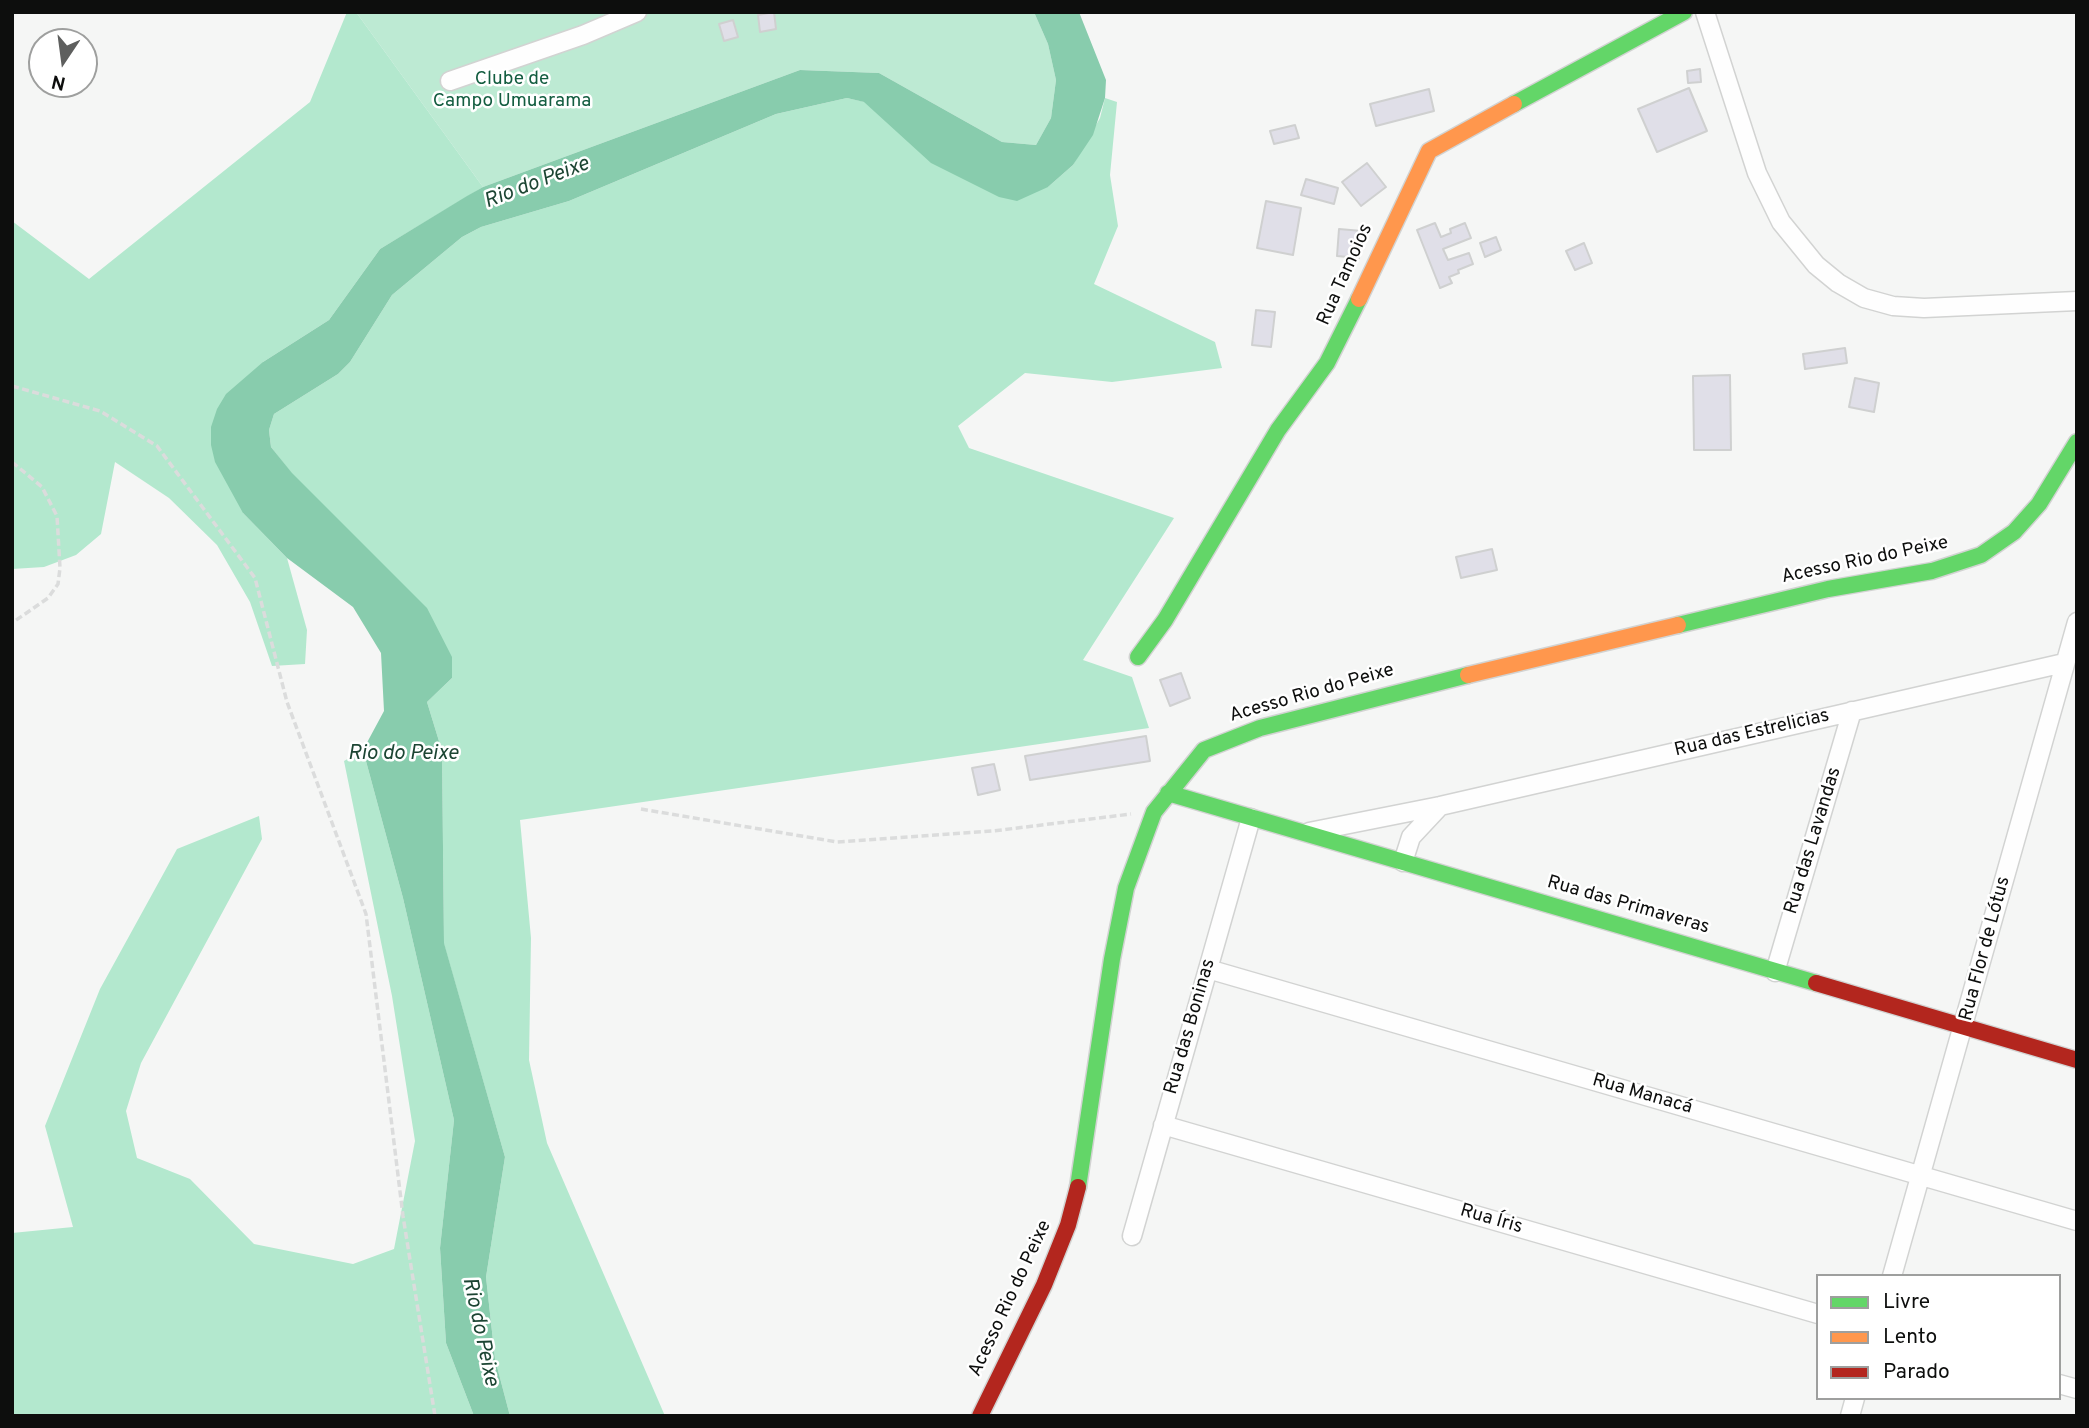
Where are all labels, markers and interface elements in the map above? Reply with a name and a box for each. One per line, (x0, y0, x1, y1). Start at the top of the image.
north arrow (28, 28, 98, 98)
text: N (49, 68, 68, 95)
park label: Clube de Campo Umuarama (433, 69, 591, 113)
water label: Rio do Peixe (481, 152, 593, 216)
street label: Rua Tamoios (1313, 221, 1379, 329)
street label: Acesso Rio do Peixe (1780, 532, 1950, 590)
street label: Acesso Rio do Peixe (1227, 660, 1397, 728)
street label: Rua das Estrelicias (1672, 705, 1832, 763)
water label: Rio do Peixe (348, 742, 458, 768)
street label: Rua das Lavandas (1781, 765, 1847, 917)
street label: Rua das Primaveras (1544, 872, 1712, 940)
street label: Rua Flor de Lótus (1956, 874, 2016, 1024)
street label: Rua das Boninas (1161, 957, 1221, 1097)
street label: Rua Manacá (1589, 1070, 1695, 1120)
street label: Rua Íris (1457, 1200, 1525, 1240)
street label: Acesso Rio do Peixe (965, 1217, 1057, 1381)
legend (1816, 1274, 2061, 1400)
water label: Rio do Peixe (455, 1275, 503, 1389)
text: Livre (1883, 1289, 1930, 1316)
text: Lento (1883, 1324, 1937, 1351)
text: Parado (1883, 1359, 1950, 1386)

